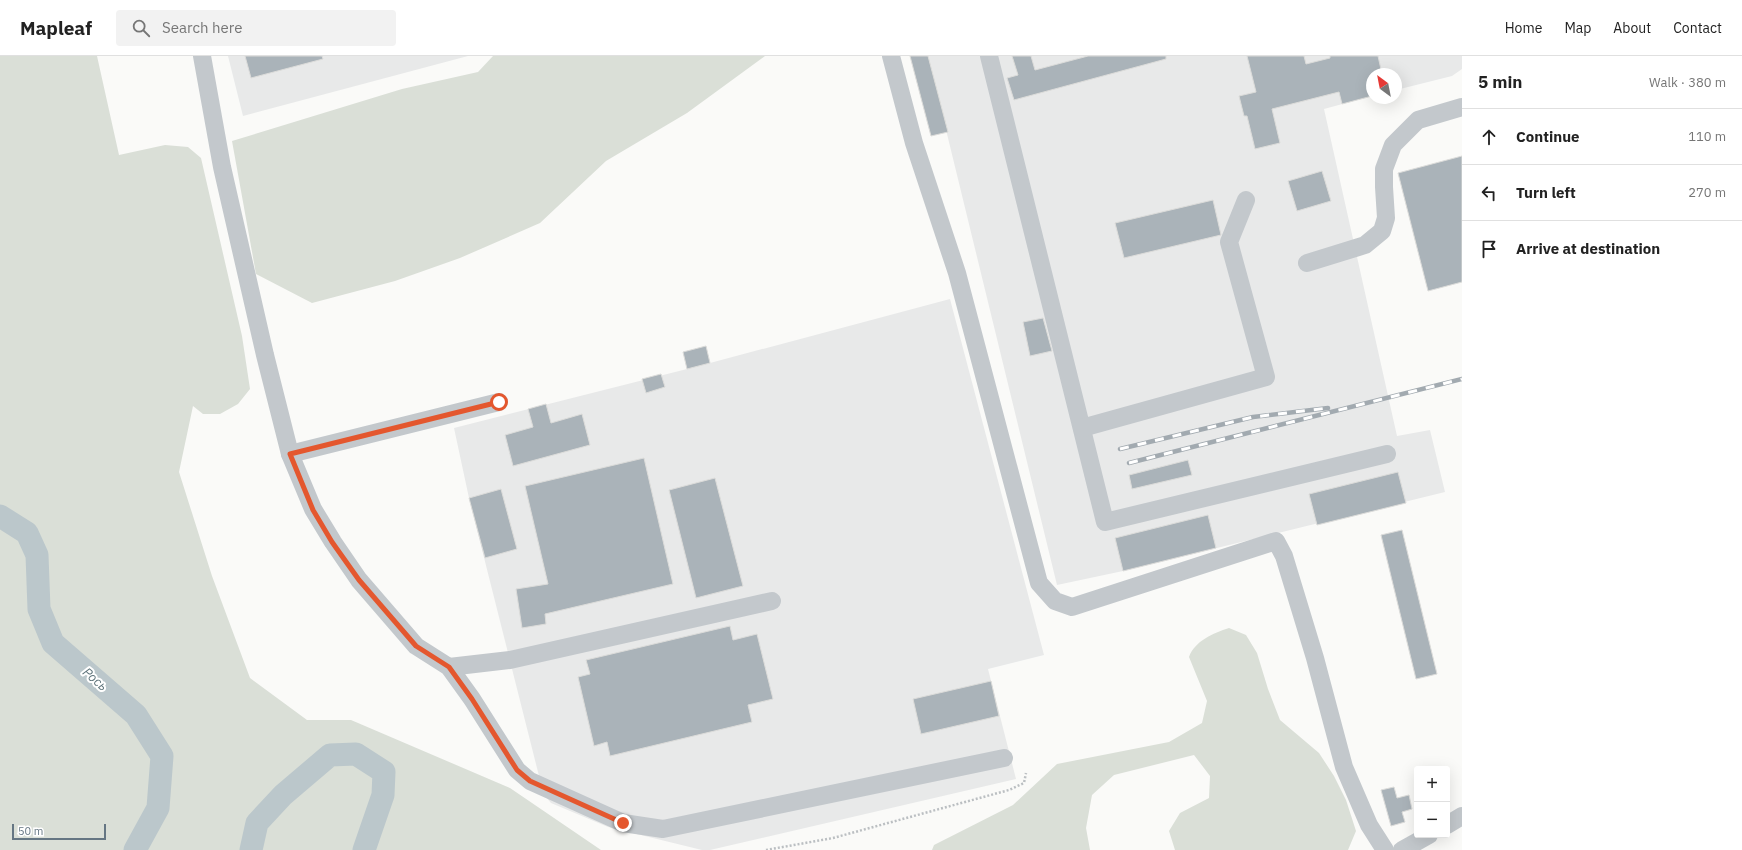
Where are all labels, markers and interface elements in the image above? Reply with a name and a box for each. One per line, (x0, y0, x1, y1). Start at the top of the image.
search box (116, 10, 396, 46)
text: Mapleaf (20, 16, 92, 40)
icon: search (130, 17, 152, 39)
text: Search here (162, 18, 242, 37)
text: Home (1505, 19, 1542, 37)
text: Map (1564, 19, 1591, 37)
text: About (1613, 19, 1651, 37)
text: Contact (1673, 19, 1722, 37)
north arrow (1366, 68, 1402, 104)
text: 5 min (1478, 71, 1522, 93)
text: Walk · 380 m (1649, 74, 1726, 91)
icon: ahead (1478, 126, 1500, 148)
text: Continue (1516, 127, 1580, 146)
text: 110 m (1688, 128, 1726, 145)
icon: left (1478, 182, 1500, 204)
text: Turn left (1516, 183, 1576, 202)
text: 270 m (1688, 184, 1726, 201)
icon: arrive (1478, 238, 1500, 260)
text: Arrive at destination (1516, 239, 1660, 258)
route start (490, 393, 508, 411)
water label: Рось (79, 664, 111, 694)
map controls (1414, 766, 1450, 838)
button: + (1414, 766, 1450, 802)
button: − (1414, 802, 1450, 838)
route end (614, 814, 632, 832)
scale bar (12, 822, 106, 841)
text: 50 m (18, 824, 43, 838)

